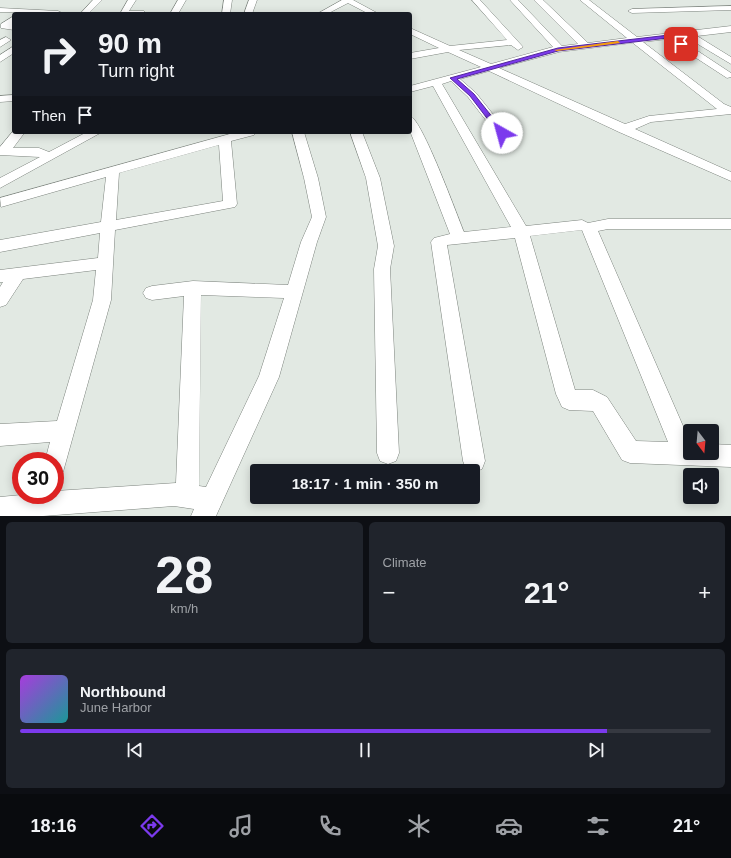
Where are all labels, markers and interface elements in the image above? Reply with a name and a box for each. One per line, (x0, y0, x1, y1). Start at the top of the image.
pin (664, 27, 698, 61)
icon: right (32, 28, 84, 80)
text: 90 m (98, 28, 162, 59)
icon: arrive (670, 33, 692, 55)
text: Turn right (98, 61, 174, 81)
icon: arrive (74, 104, 96, 126)
text: Then (32, 107, 66, 124)
position arrow (481, 112, 523, 154)
north arrow (683, 424, 719, 460)
map controls (683, 424, 719, 504)
speed limit sign: 30 (12, 452, 64, 504)
button: sound (683, 468, 719, 504)
text: 18:17 · 1 min · 350 m (292, 475, 438, 492)
text: 28 (155, 546, 213, 604)
text: Climate (383, 555, 427, 570)
text: 21° (524, 576, 569, 609)
text: − (383, 580, 395, 605)
text: + (698, 580, 711, 605)
text: km/h (170, 601, 198, 616)
text: Northbound (80, 683, 166, 700)
text: June Harbor (80, 700, 152, 715)
icon: previous (124, 739, 146, 761)
icon: pause (354, 739, 376, 761)
icon: next (585, 739, 607, 761)
icon: directions (138, 812, 166, 840)
icon: music (227, 812, 255, 840)
icon: phone (316, 812, 344, 840)
icon: climate (405, 812, 433, 840)
icon: car (495, 812, 523, 840)
icon: filters (584, 812, 612, 840)
text: 18:16 (31, 816, 77, 836)
text: 21° (673, 816, 700, 836)

